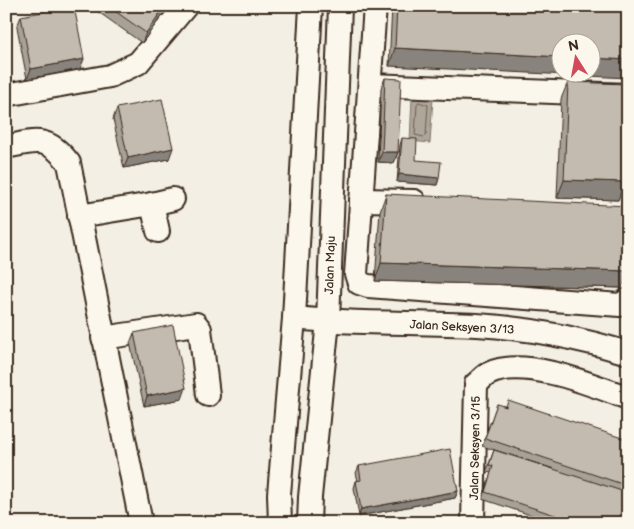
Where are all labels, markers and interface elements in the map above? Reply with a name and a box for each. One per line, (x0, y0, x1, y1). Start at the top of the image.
north arrow (552, 32, 602, 82)
text: N (567, 36, 580, 55)
street label: Jalan Maju (322, 235, 339, 295)
street label: Jalan Seksyen 3/13 (409, 317, 515, 338)
street label: Jalan Seksyen 3/15 (467, 396, 484, 500)

